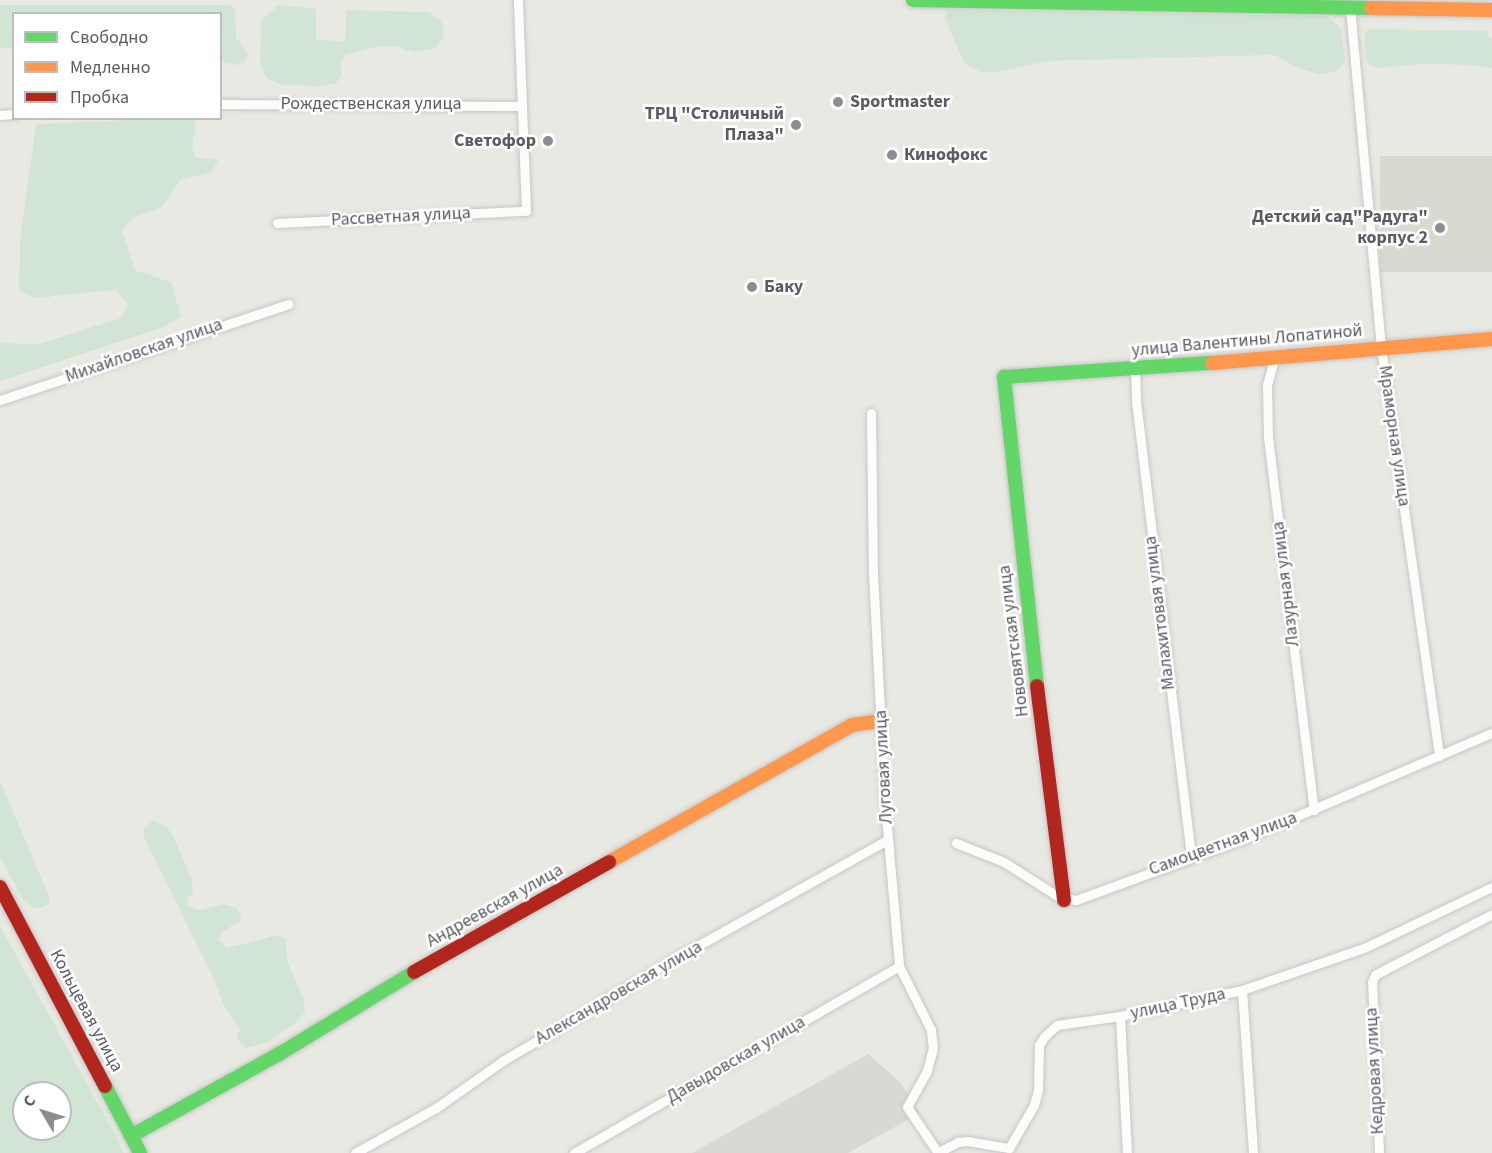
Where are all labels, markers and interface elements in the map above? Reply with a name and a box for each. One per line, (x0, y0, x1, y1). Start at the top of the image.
legend (12, 12, 222, 120)
text: Свободно (70, 25, 148, 50)
text: Медленно (70, 55, 150, 80)
text: Пробка (70, 85, 129, 110)
place label: Sportmaster (850, 91, 950, 113)
street label: Рождественская улица (280, 93, 462, 115)
marker: Sportmaster (831, 95, 845, 109)
place label: ТРЦ "Столичный Плаза" (645, 104, 784, 146)
marker: ТРЦ "Столичный Плаза" (789, 118, 803, 132)
place label: Светофор (454, 130, 536, 152)
marker: Светофор (541, 134, 555, 148)
place label: Кинофокс (904, 144, 988, 166)
marker: Кинофокс (885, 148, 899, 162)
street label: Рассветная улица (331, 203, 471, 231)
place label: Детский сад"Радуга" корпус 2 (1252, 207, 1428, 250)
marker: Детский сад"Радуга" корпус 2 (1433, 221, 1447, 235)
place label: Баку (764, 276, 803, 298)
marker: Баку (745, 280, 759, 294)
street label: Михайловская улица (63, 314, 225, 388)
street label: улица Валентины Лопатиной (1131, 320, 1363, 362)
street label: Мраморная улица (1373, 364, 1415, 508)
street label: Лазурная улица (1268, 520, 1304, 648)
street label: Малахитовая улица (1140, 535, 1180, 691)
street label: Нововятская улица (994, 564, 1034, 718)
street label: Луговая улица (870, 709, 898, 825)
street label: Самоцветная улица (1146, 807, 1300, 881)
street label: Андреевская улица (423, 860, 567, 952)
street label: Александровская улица (532, 936, 706, 1050)
street label: Кольцевая улица (45, 946, 127, 1076)
street label: улица Труда (1129, 983, 1227, 1025)
street label: Кедровая улица (1361, 1007, 1389, 1135)
street label: Давыдовская улица (663, 1012, 809, 1108)
north arrow (12, 1081, 72, 1141)
text: С (18, 1091, 41, 1112)

